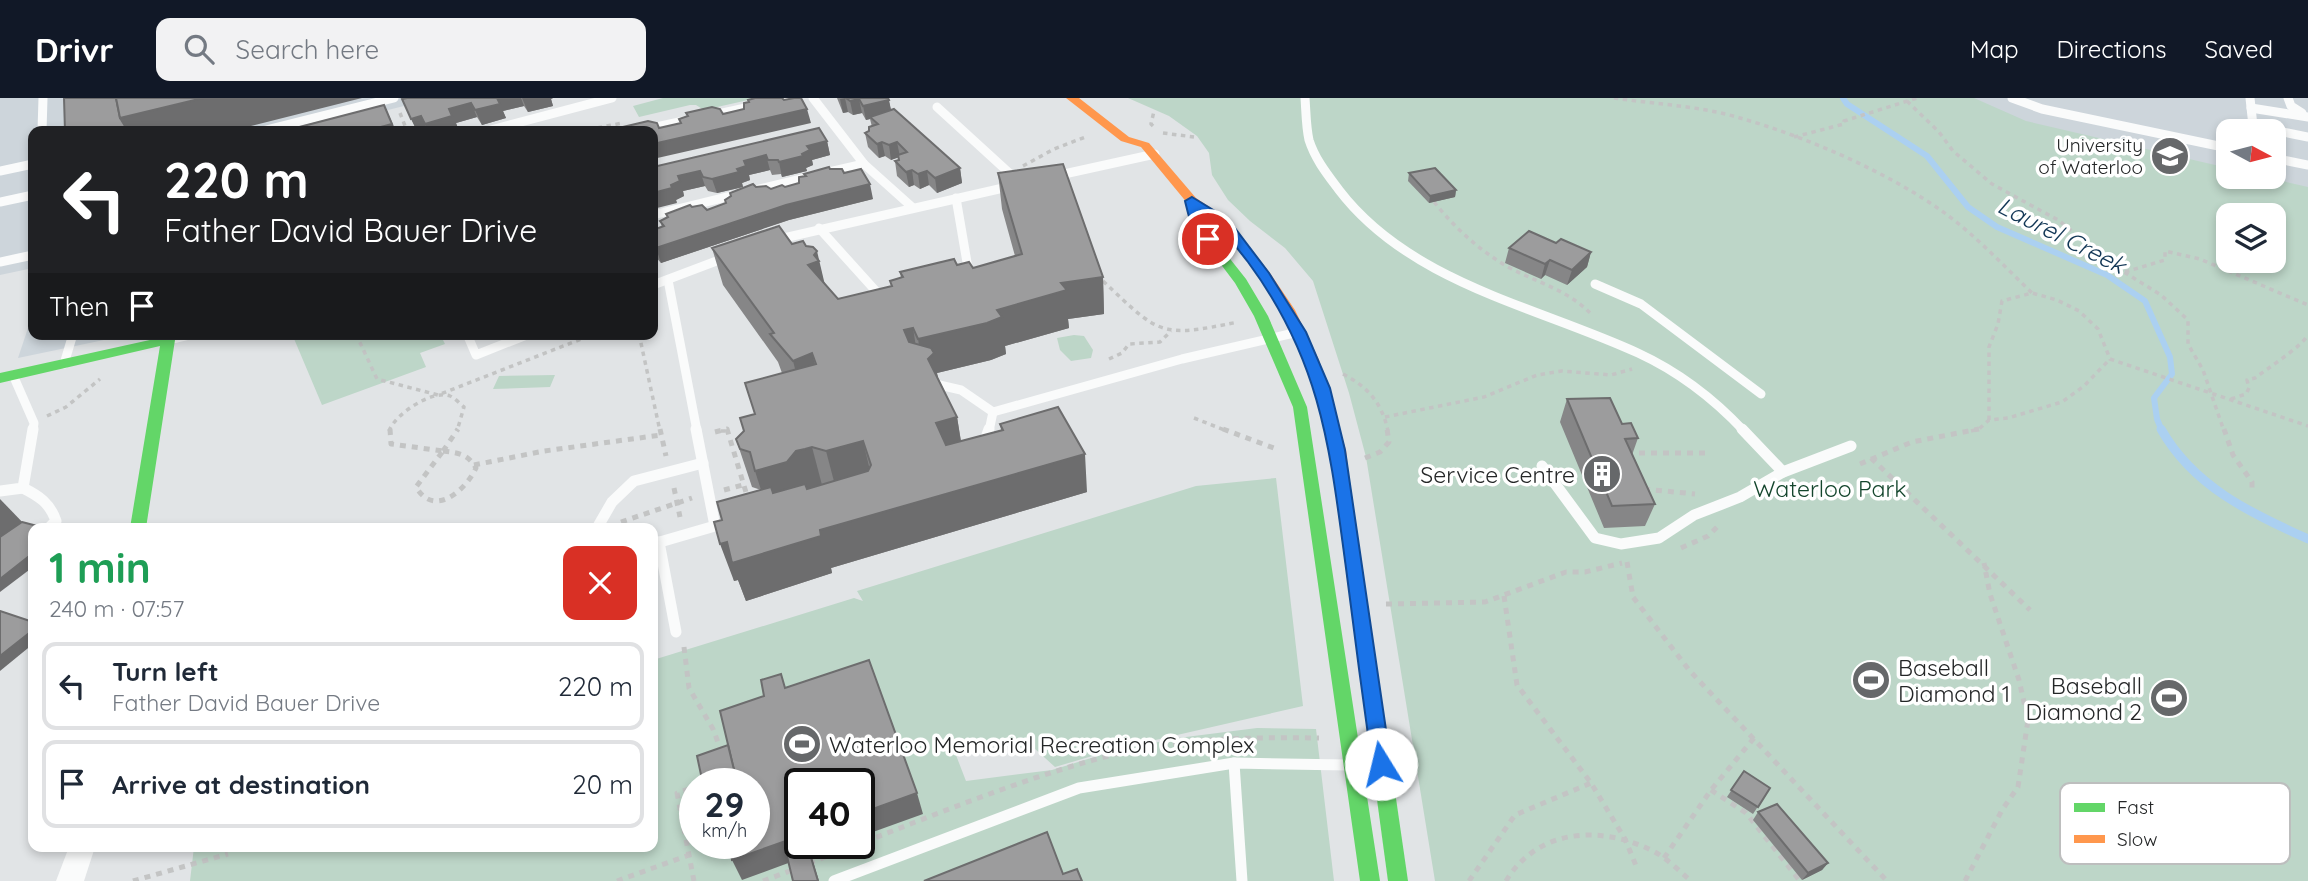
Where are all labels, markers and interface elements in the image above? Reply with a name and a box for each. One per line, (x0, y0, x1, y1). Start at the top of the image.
search box (156, 18, 646, 81)
text: Drivr (35, 29, 114, 70)
icon: search (180, 30, 218, 68)
text: Search here (236, 33, 379, 66)
text: Map (1970, 34, 2019, 64)
text: Directions (2057, 34, 2167, 64)
text: Saved (2205, 34, 2273, 64)
north arrow (2216, 119, 2286, 189)
map controls (2216, 119, 2286, 273)
place label: University of Waterloo (2038, 133, 2143, 179)
school or university icon: University of Waterloo (2149, 135, 2191, 177)
text: 220 m (164, 149, 309, 210)
icon: left (49, 154, 140, 245)
water label: Laurel Creek (1993, 190, 2133, 281)
button: layers (2216, 203, 2286, 273)
pin (1178, 209, 1238, 269)
text: Father David Bauer Drive (164, 210, 537, 250)
icon: arrive (1189, 220, 1227, 258)
icon: arrive (123, 287, 161, 325)
text: Then (49, 290, 109, 323)
building icon: Service Centre (1581, 453, 1623, 495)
place label: Service Centre (1420, 460, 1575, 489)
park label: Waterloo Park (1753, 474, 1907, 503)
text: 1 min (49, 541, 151, 594)
button: close (563, 546, 637, 620)
text: 240 m · 07:57 (49, 594, 184, 623)
place label: Baseball Diamond 1 (1898, 653, 2010, 708)
text: Turn left (112, 655, 219, 688)
sports icon: Baseball Diamond 1 (1850, 659, 1892, 701)
icon: left (53, 667, 91, 705)
text: 220 m (558, 670, 633, 703)
place label: Baseball Diamond 2 (2025, 671, 2142, 726)
sports icon: Baseball Diamond 2 (2148, 677, 2190, 719)
text: Father David Bauer Drive (112, 688, 380, 717)
sports icon: Waterloo Memorial Recreation Complex (781, 723, 823, 765)
position arrow (1344, 727, 1418, 801)
place label: Waterloo Memorial Recreation Complex (829, 730, 1254, 759)
icon: arrive (53, 765, 91, 803)
text: Arrive at destination (112, 768, 370, 801)
text: 20 m (572, 768, 633, 801)
speed limit sign: 40 (784, 768, 875, 859)
text: 29 (705, 782, 744, 826)
legend (2060, 783, 2290, 864)
text: Fast (2117, 795, 2154, 819)
text: km/h (702, 819, 747, 842)
text: Slow (2117, 827, 2158, 851)

